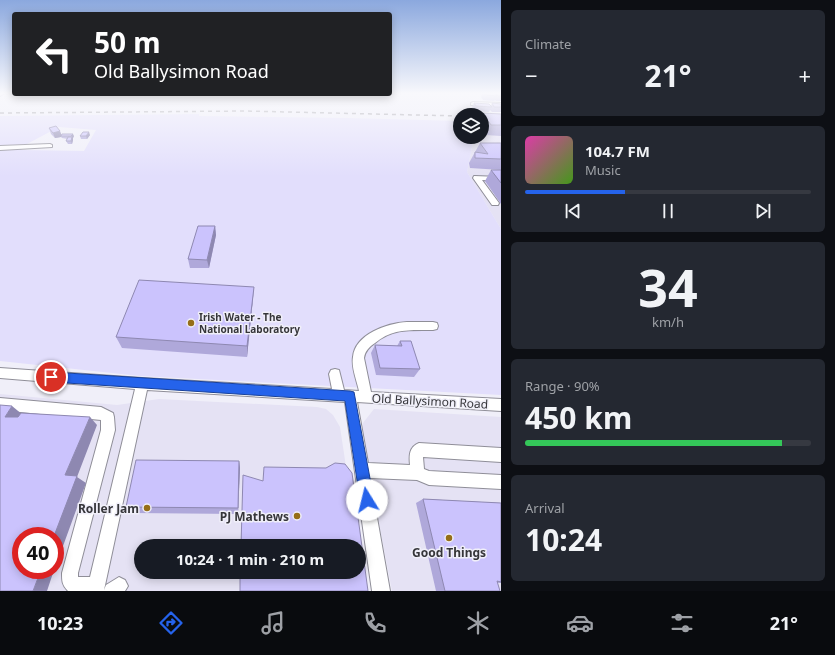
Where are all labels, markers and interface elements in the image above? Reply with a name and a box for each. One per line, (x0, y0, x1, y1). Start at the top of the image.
text: 50 m (94, 23, 161, 61)
icon: left (28, 28, 80, 80)
text: Climate (525, 35, 571, 53)
text: 21° (644, 55, 692, 96)
text: Old Ballysimon Road (94, 59, 269, 83)
text: − (525, 60, 538, 90)
text: + (798, 60, 811, 90)
map controls (453, 108, 489, 144)
button: layers (453, 108, 489, 144)
text: 104.7 FM (585, 141, 650, 161)
text: Music (585, 161, 621, 179)
icon: previous (562, 200, 584, 222)
icon: pause (657, 200, 679, 222)
icon: next (752, 200, 774, 222)
text: 34 (638, 251, 698, 322)
place label: Irish Water - The National Laboratory (199, 310, 300, 336)
text: km/h (652, 313, 684, 331)
marker: Irish Water - The National Laboratory (186, 318, 196, 328)
pin (34, 360, 68, 394)
icon: arrive (40, 366, 62, 388)
text: Range · 90% (525, 377, 600, 395)
street label: Old Ballysimon Road (371, 389, 489, 413)
text: 450 km (525, 397, 632, 438)
position arrow (346, 479, 388, 521)
text: Arrival (525, 499, 565, 517)
place label: Roller Jam (78, 500, 139, 517)
marker: Roller Jam (142, 503, 152, 513)
place label: PJ Mathews (220, 508, 289, 525)
marker: PJ Mathews (292, 511, 302, 521)
text: 10:24 (525, 519, 602, 560)
speed limit sign: 40 (12, 527, 64, 579)
marker: Good Things (444, 533, 454, 543)
place label: Good Things (412, 544, 486, 561)
text: 10:24 · 1 min · 210 m (176, 549, 324, 569)
icon: directions (157, 609, 185, 637)
icon: music (259, 609, 287, 637)
icon: phone (361, 609, 389, 637)
icon: climate (464, 609, 492, 637)
icon: car (566, 609, 594, 637)
icon: filters (668, 609, 696, 637)
text: 10:23 (37, 611, 83, 635)
text: 21° (770, 611, 798, 635)

